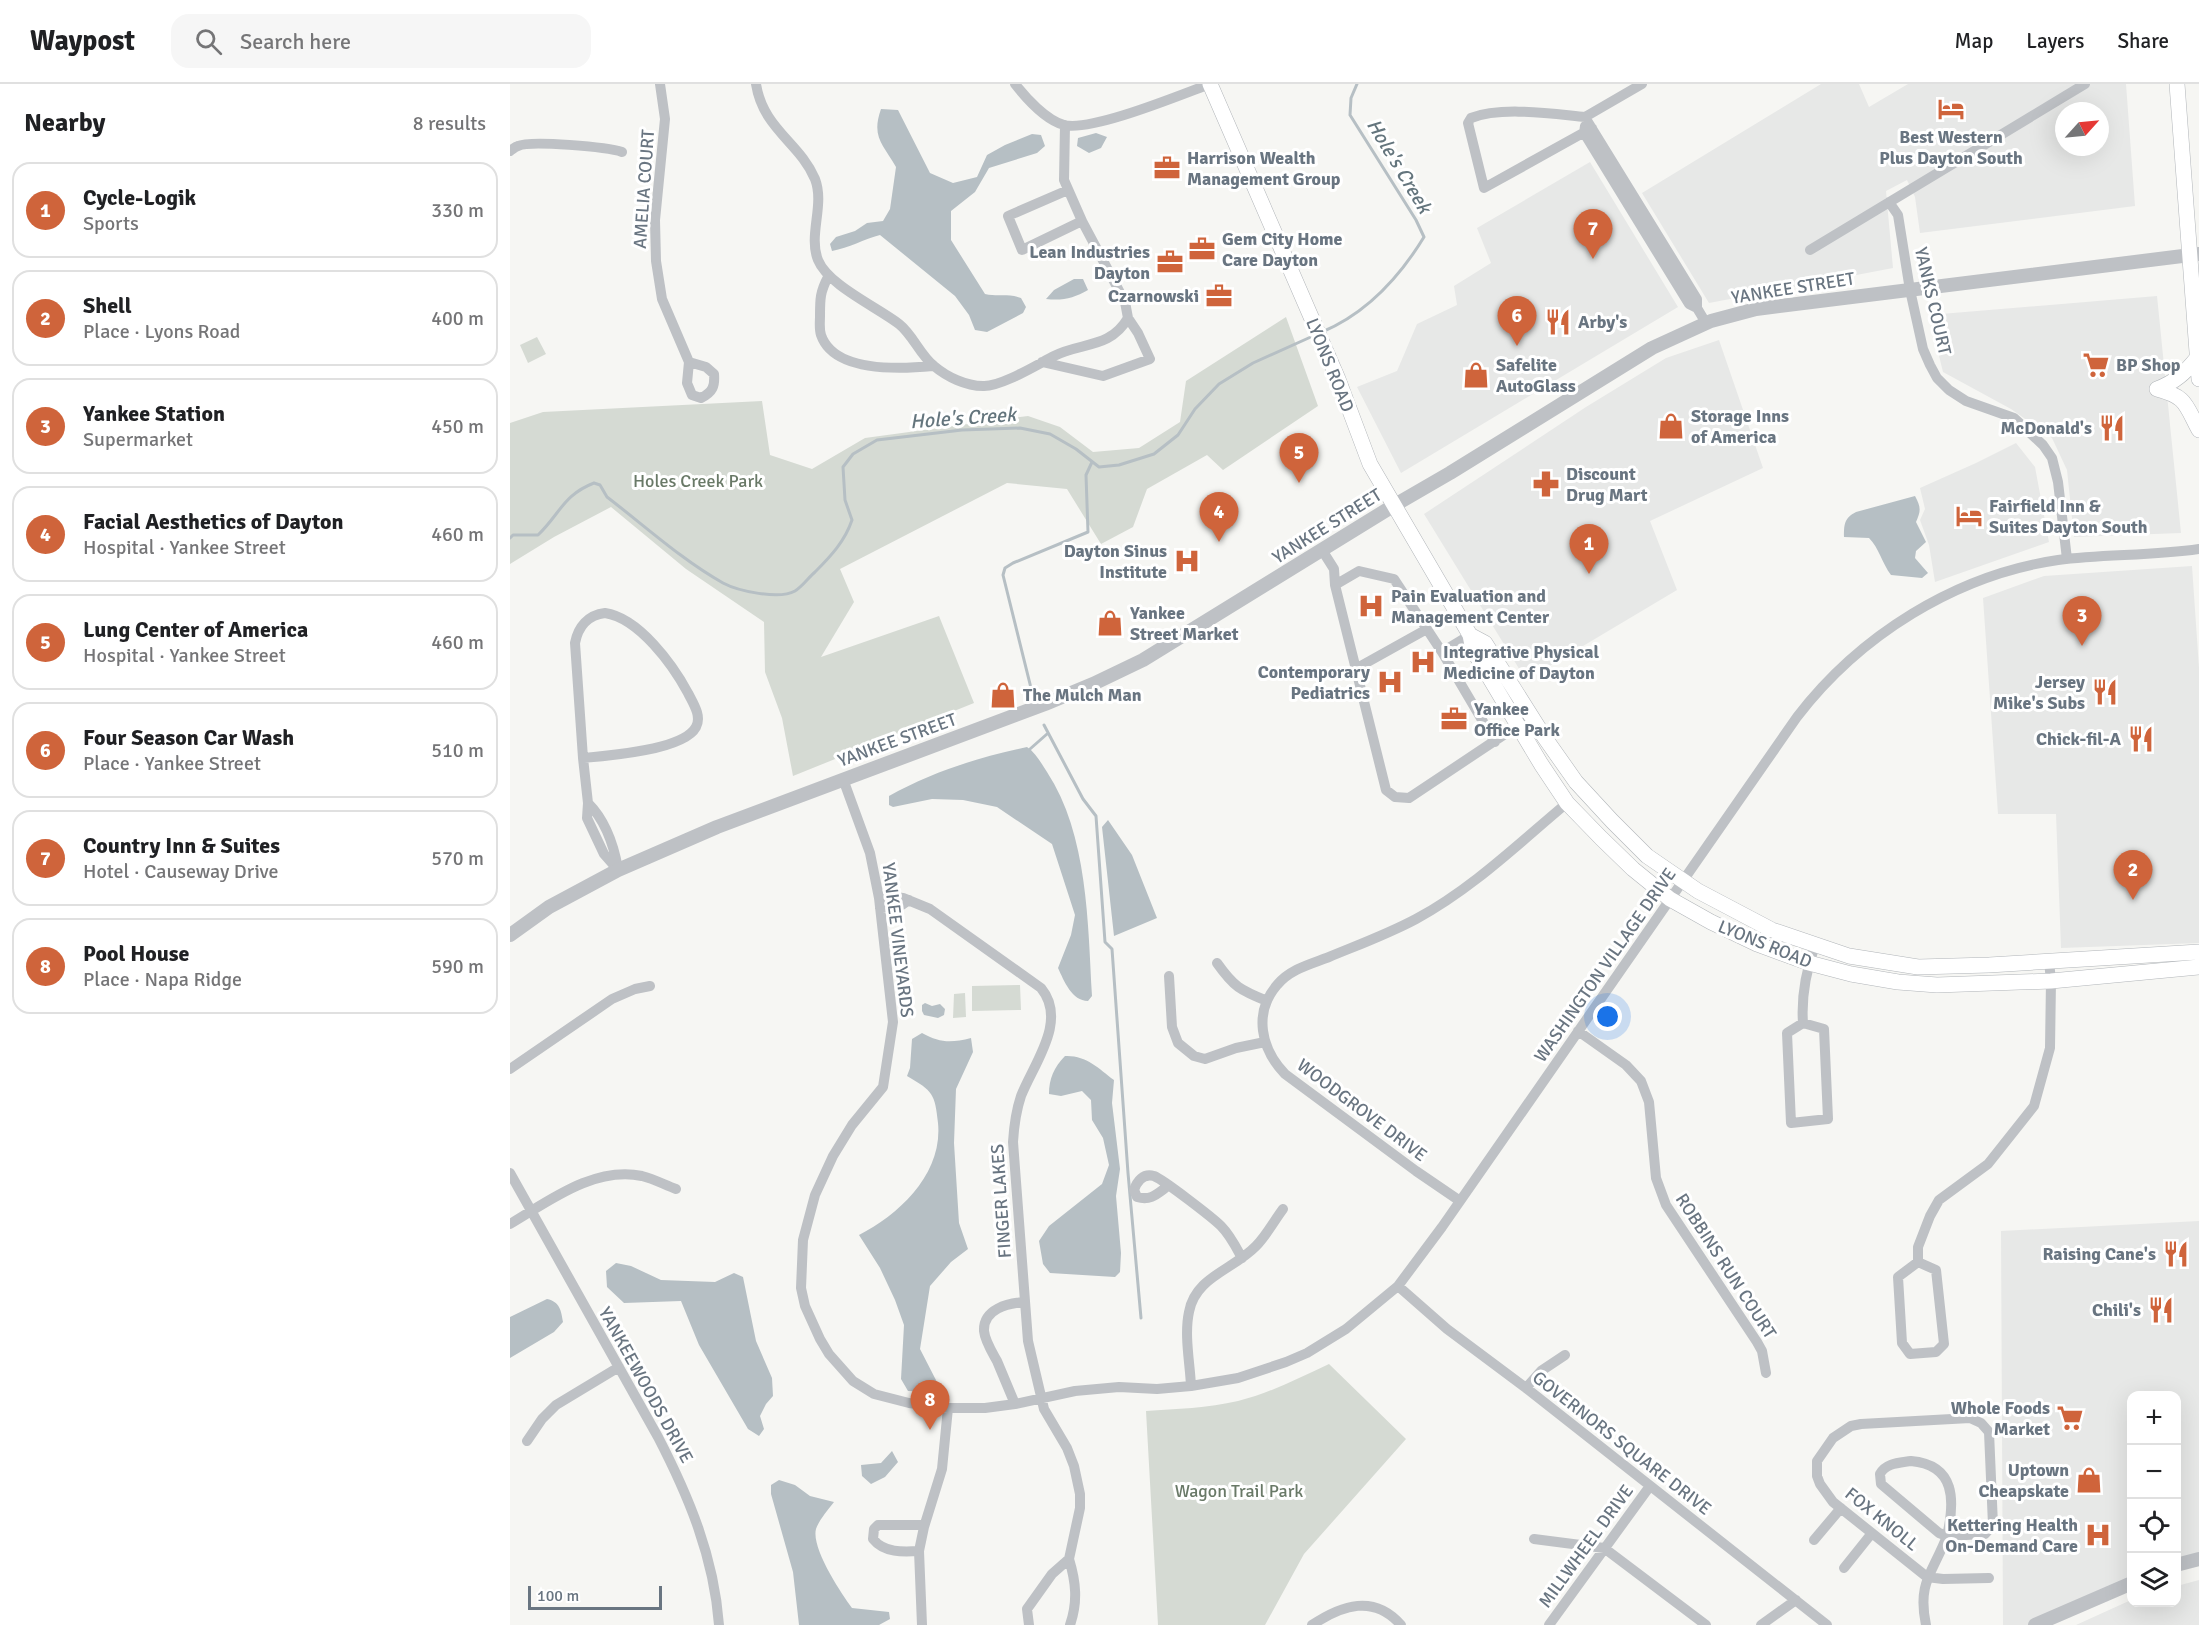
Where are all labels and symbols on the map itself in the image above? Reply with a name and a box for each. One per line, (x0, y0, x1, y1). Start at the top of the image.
hotel icon: Best Western Plus Dayton South (1936, 94, 1966, 124)
north arrow (2055, 102, 2109, 156)
water label: Hole's Creek (1361, 114, 1438, 220)
place label: Best Western Plus Dayton South (1879, 126, 2023, 169)
street label: AMELIA COURT (629, 129, 659, 249)
place label: Harrison Wealth Management Group (1187, 147, 1341, 190)
office icon: Harrison Wealth Management Group (1152, 153, 1182, 183)
pin: 7 (1574, 210, 1612, 259)
place label: Gem City Home Care Dayton (1222, 228, 1343, 271)
office icon: Gem City Home Care Dayton (1187, 234, 1217, 264)
place label: Lean Industries Dayton (1029, 241, 1150, 284)
street label: YANKS COURT (1910, 245, 1956, 357)
office icon: Lean Industries Dayton (1155, 247, 1185, 277)
street label: YANKEE STREET (1730, 267, 1857, 309)
office icon: Czarnowski (1204, 281, 1234, 311)
place label: Czarnowski (1108, 285, 1199, 307)
pin: 6 (1498, 296, 1536, 346)
restaurant icon: Arby's (1543, 307, 1573, 337)
place label: Arby's (1578, 311, 1627, 333)
street label: LYONS ROAD (1301, 315, 1359, 415)
supermarket icon: BP Shop (2081, 350, 2111, 380)
place label: Safelite AutoGlass (1496, 354, 1576, 397)
place label: BP Shop (2116, 354, 2181, 376)
shop icon: Safelite AutoGlass (1461, 360, 1491, 390)
water label: Hole's Creek (909, 402, 1019, 434)
place label: Storage Inns of America (1691, 405, 1789, 448)
shop icon: Storage Inns of America (1656, 411, 1686, 441)
restaurant icon: McDonald's (2097, 413, 2127, 443)
place label: McDonald's (2001, 417, 2092, 439)
pin: 5 (1280, 434, 1318, 483)
place label: Discount Drug Mart (1566, 463, 1648, 506)
pharmacy icon: Discount Drug Mart (1531, 469, 1561, 499)
park label: Holes Creek Park (633, 470, 763, 492)
street label: YANKEE STREET (1268, 484, 1386, 568)
pin: 4 (1200, 492, 1238, 542)
place label: Fairfield Inn & Suites Dayton South (1989, 495, 2148, 538)
hotel icon: Fairfield Inn & Suites Dayton South (1954, 501, 1984, 531)
pin: 1 (1570, 524, 1608, 574)
place label: Dayton Sinus Institute (1064, 540, 1167, 583)
hospital icon: Dayton Sinus Institute (1172, 546, 1202, 576)
place label: Pain Evaluation and Management Center (1391, 585, 1550, 628)
hospital icon: Pain Evaluation and Management Center (1356, 591, 1386, 621)
pin: 3 (2062, 596, 2102, 646)
place label: Yankee Street Market (1129, 602, 1239, 645)
shop icon: Yankee Street Market (1095, 608, 1125, 638)
place label: Integrative Physical Medicine of Dayton (1443, 641, 1599, 684)
hospital icon: Integrative Physical Medicine of Dayton (1408, 647, 1438, 677)
place label: Contemporary Pediatrics (1258, 661, 1370, 704)
hospital icon: Contemporary Pediatrics (1375, 667, 1405, 697)
place label: Jersey Mike's Subs (1993, 671, 2085, 714)
restaurant icon: Jersey Mike's Subs (2090, 677, 2120, 707)
shop icon: The Mulch Man (988, 680, 1018, 710)
place label: The Mulch Man (1023, 684, 1142, 706)
place label: Yankee Office Park (1473, 698, 1560, 741)
office icon: Yankee Office Park (1439, 704, 1469, 734)
street label: YANKEE STREET (835, 708, 960, 772)
restaurant icon: Chick-fil-A (2126, 724, 2156, 754)
place label: Chick-fil-A (2036, 728, 2122, 750)
pin: 2 (2114, 850, 2152, 900)
street label: YANKEE VINEYARDS (878, 861, 918, 1019)
street label: WASHINGTON VILLAGE DRIVE (1529, 864, 1681, 1066)
street label: LYONS ROAD (1715, 915, 1815, 973)
your location (1593, 1002, 1622, 1031)
street label: WOODGROVE DRIVE (1293, 1054, 1431, 1166)
street label: FINGER LAKES (986, 1143, 1016, 1259)
street label: ROBBINS RUN COURT (1671, 1189, 1781, 1343)
restaurant icon: Raising Cane's (2161, 1239, 2191, 1269)
place label: Raising Cane's (2042, 1243, 2156, 1265)
restaurant icon: Chili's (2146, 1295, 2176, 1325)
place label: Chili's (2092, 1299, 2141, 1321)
street label: YANKEEWOODS DRIVE (594, 1303, 698, 1467)
street label: GOVERNORS SQUARE DRIVE (1528, 1366, 1716, 1520)
pin: 8 (910, 1380, 950, 1430)
place label: Whole Foods Market (1951, 1397, 2050, 1440)
supermarket icon: Whole Foods Market (2055, 1403, 2085, 1433)
place label: Uptown Cheapskate (1978, 1459, 2069, 1502)
shop icon: Uptown Cheapskate (2074, 1465, 2104, 1495)
park label: Wagon Trail Park (1175, 1480, 1303, 1502)
street label: MILLWHEEL DRIVE (1534, 1480, 1638, 1612)
street label: FOX KNOLL (1841, 1483, 1923, 1555)
place label: Kettering Health On-Demand Care (1945, 1514, 2078, 1557)
hospital icon: Kettering Health On-Demand Care (2083, 1520, 2113, 1550)
scale bar (528, 1583, 662, 1610)

